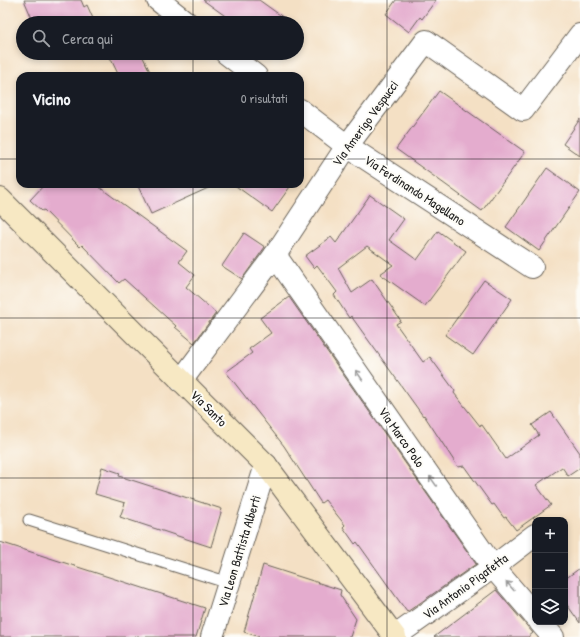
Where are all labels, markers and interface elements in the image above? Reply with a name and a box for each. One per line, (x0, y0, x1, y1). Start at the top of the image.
search box (16, 16, 304, 60)
icon: search (30, 27, 52, 49)
text: Cerca qui (62, 28, 113, 49)
street label: Via Amerigo Vespucci (328, 77, 402, 169)
text: Vicino (32, 87, 70, 110)
text: 0 risultati (241, 89, 288, 107)
street label: Via Ferdinando Magellano (361, 151, 469, 229)
one-way arrow (355, 369, 363, 380)
street label: Via Santo (187, 386, 231, 430)
street label: Via Marco Polo (375, 403, 429, 471)
one-way arrow (429, 476, 437, 487)
street label: Via Leon Battista Alberti (213, 493, 265, 609)
map controls (532, 517, 568, 625)
button: + (532, 517, 568, 553)
street label: Via Antonio Pigafetta (419, 549, 511, 623)
button: − (532, 553, 568, 589)
one-way arrow (505, 581, 514, 592)
button: layers (532, 589, 568, 625)

